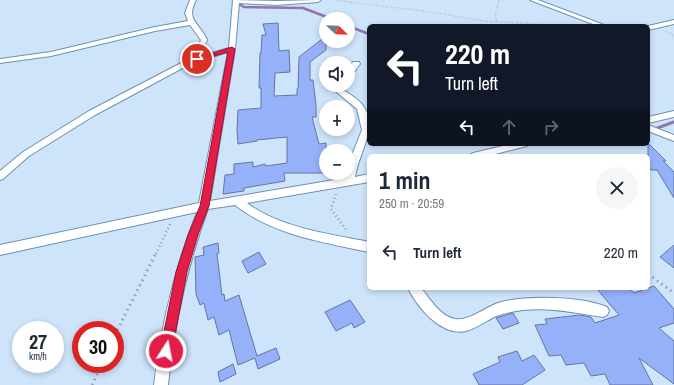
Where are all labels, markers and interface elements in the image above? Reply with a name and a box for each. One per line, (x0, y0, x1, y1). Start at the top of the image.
north arrow (319, 12, 355, 48)
map controls (319, 12, 355, 180)
text: 220 m (445, 35, 510, 73)
icon: left (379, 40, 431, 92)
pin (180, 42, 214, 76)
icon: arrive (186, 48, 208, 70)
button: sound (319, 56, 355, 92)
text: Turn left (445, 71, 498, 96)
button: + (319, 100, 355, 136)
icon: left (456, 116, 478, 138)
icon: ahead (498, 116, 520, 138)
icon: right (540, 116, 562, 138)
button: − (319, 144, 355, 180)
text: 1 min (379, 164, 430, 196)
button: close (596, 167, 638, 209)
text: 250 m · 20:59 (379, 195, 444, 212)
icon: left (379, 241, 401, 263)
text: Turn left (413, 242, 461, 263)
text: 220 m (604, 242, 638, 263)
speed limit sign: 30 (72, 321, 124, 373)
text: 27 (29, 328, 47, 355)
position arrow (145, 330, 187, 372)
text: km/h (29, 350, 47, 363)

